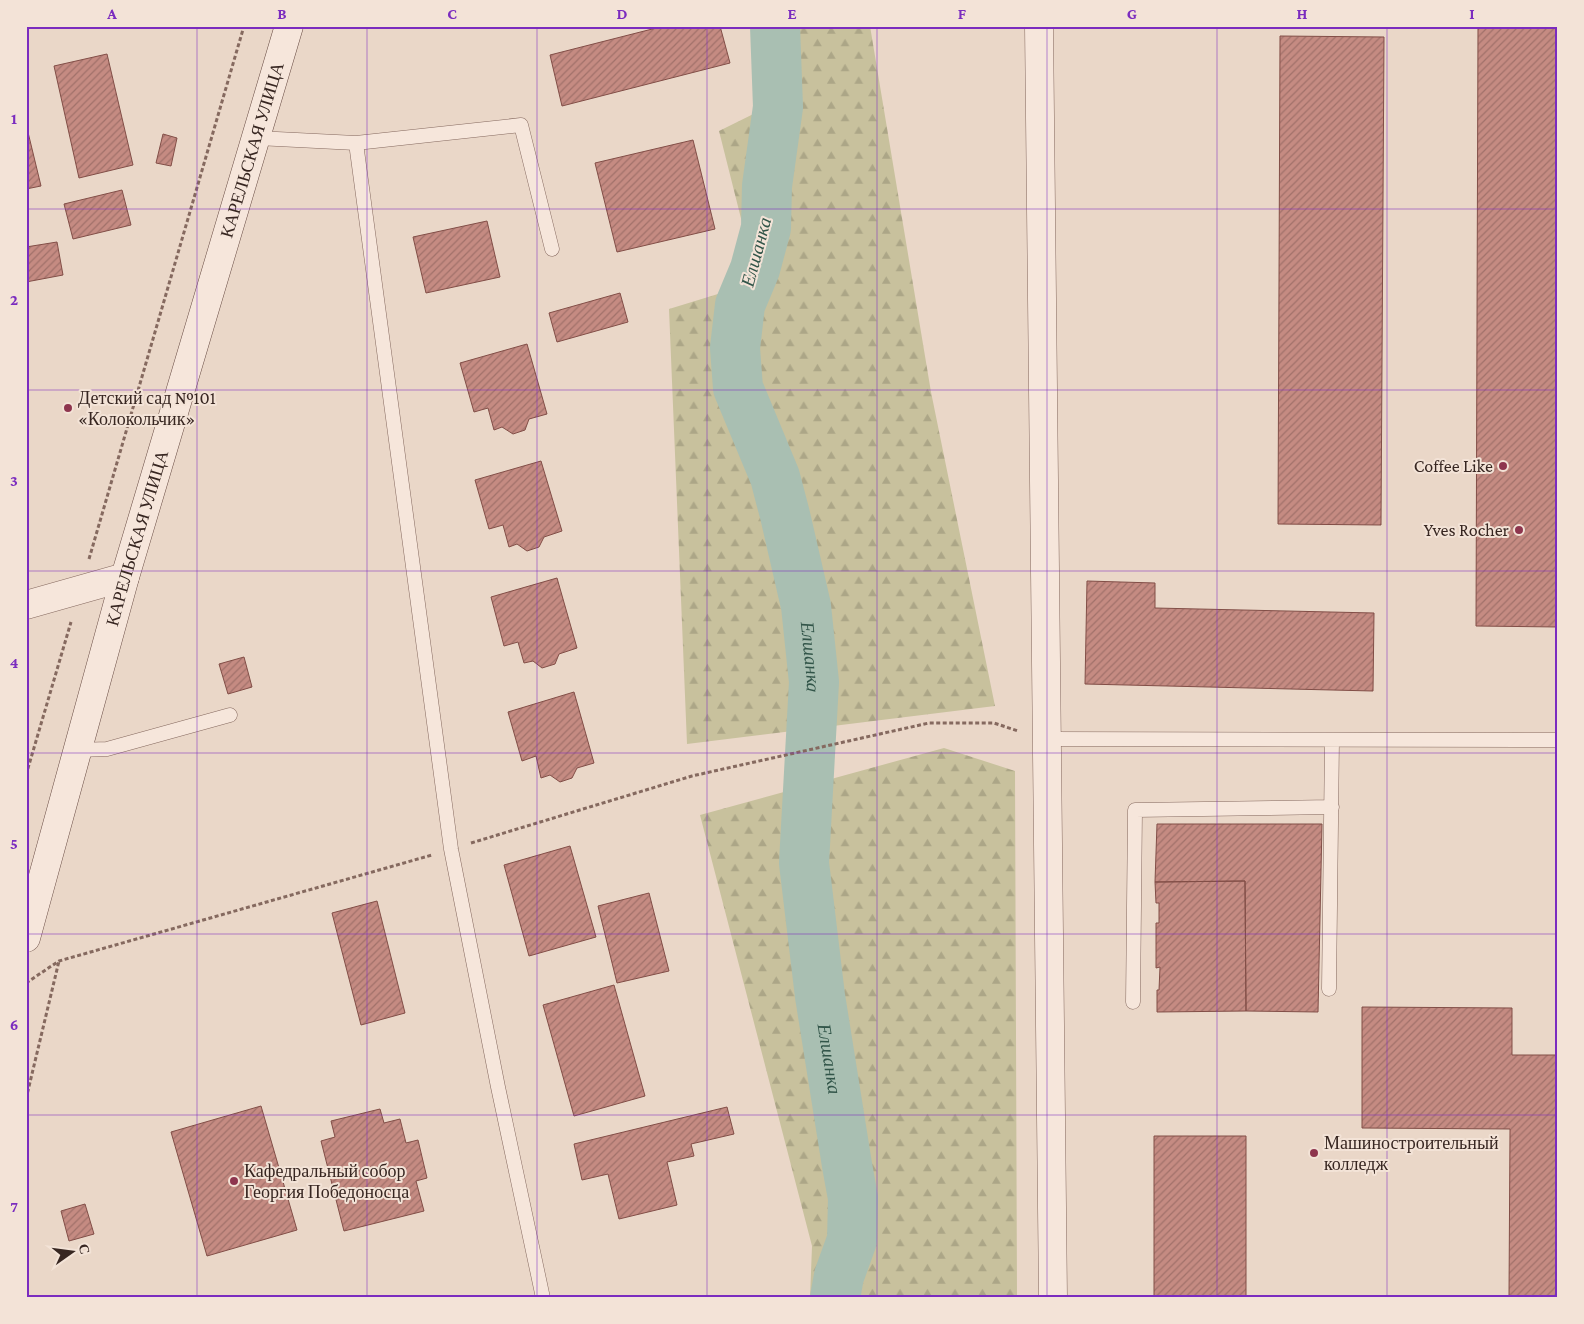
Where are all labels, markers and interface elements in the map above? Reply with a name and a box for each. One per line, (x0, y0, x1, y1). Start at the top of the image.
text: A (106, 5, 117, 22)
text: B (277, 5, 287, 22)
text: C (447, 5, 457, 22)
text: D (616, 5, 628, 22)
text: E (787, 5, 797, 22)
text: F (958, 5, 967, 22)
text: G (1127, 5, 1137, 22)
text: H (1297, 5, 1308, 22)
text: I (1469, 5, 1475, 22)
street label: КАРЕЛЬСКАЯ УЛИЦА (217, 60, 288, 240)
text: 1 (11, 110, 17, 127)
water label: Елшанка (736, 215, 775, 290)
text: 2 (10, 291, 18, 308)
place label: Детский сад №101 «Колокольчик» (78, 388, 216, 429)
marker: Детский сад №101 «Колокольчик» (62, 402, 74, 414)
street label: КАРЕЛЬСКАЯ УЛИЦА (102, 448, 172, 628)
place label: Coffee Like (1414, 456, 1493, 476)
marker: Coffee Like (1497, 460, 1509, 472)
text: 3 (10, 472, 18, 489)
place label: Yves Rocher (1424, 520, 1510, 540)
marker: Yves Rocher (1513, 524, 1525, 536)
water label: Елшанка (797, 620, 825, 693)
text: 4 (10, 654, 19, 671)
text: 5 (10, 835, 18, 852)
text: 6 (10, 1016, 18, 1033)
water label: Елшанка (814, 1021, 846, 1096)
place label: Машиностроительный колледж (1324, 1133, 1499, 1174)
marker: Машиностроительный колледж (1308, 1147, 1320, 1159)
place label: Кафедральный собор Георгия Победоносца (244, 1161, 409, 1202)
marker: Кафедральный собор Георгия Победоносца (228, 1175, 240, 1187)
text: 7 (10, 1198, 18, 1215)
north arrow (48, 1226, 98, 1276)
text: С (76, 1242, 94, 1256)

